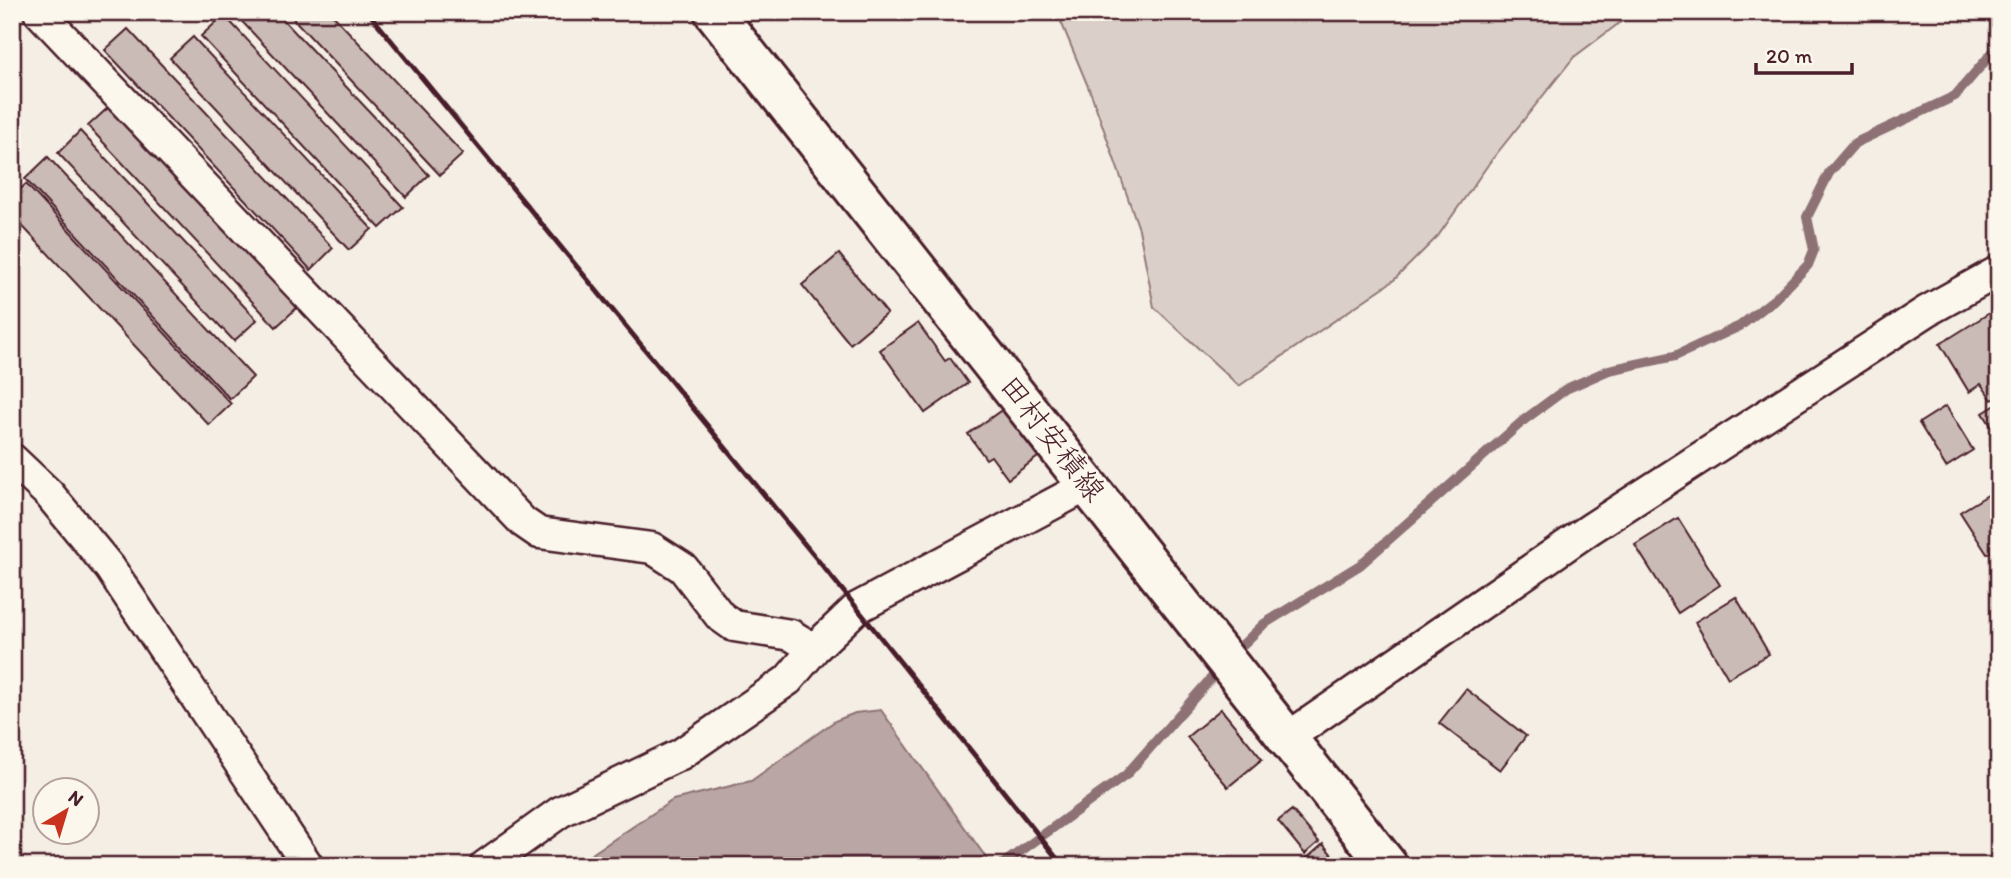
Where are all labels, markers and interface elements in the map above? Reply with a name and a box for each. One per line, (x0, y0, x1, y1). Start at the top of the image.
scale bar (1756, 32, 1852, 76)
text: 20 m (1766, 43, 1813, 68)
street label: 田村安積線 (992, 368, 1114, 508)
north arrow (32, 776, 102, 846)
text: N (64, 785, 88, 811)

